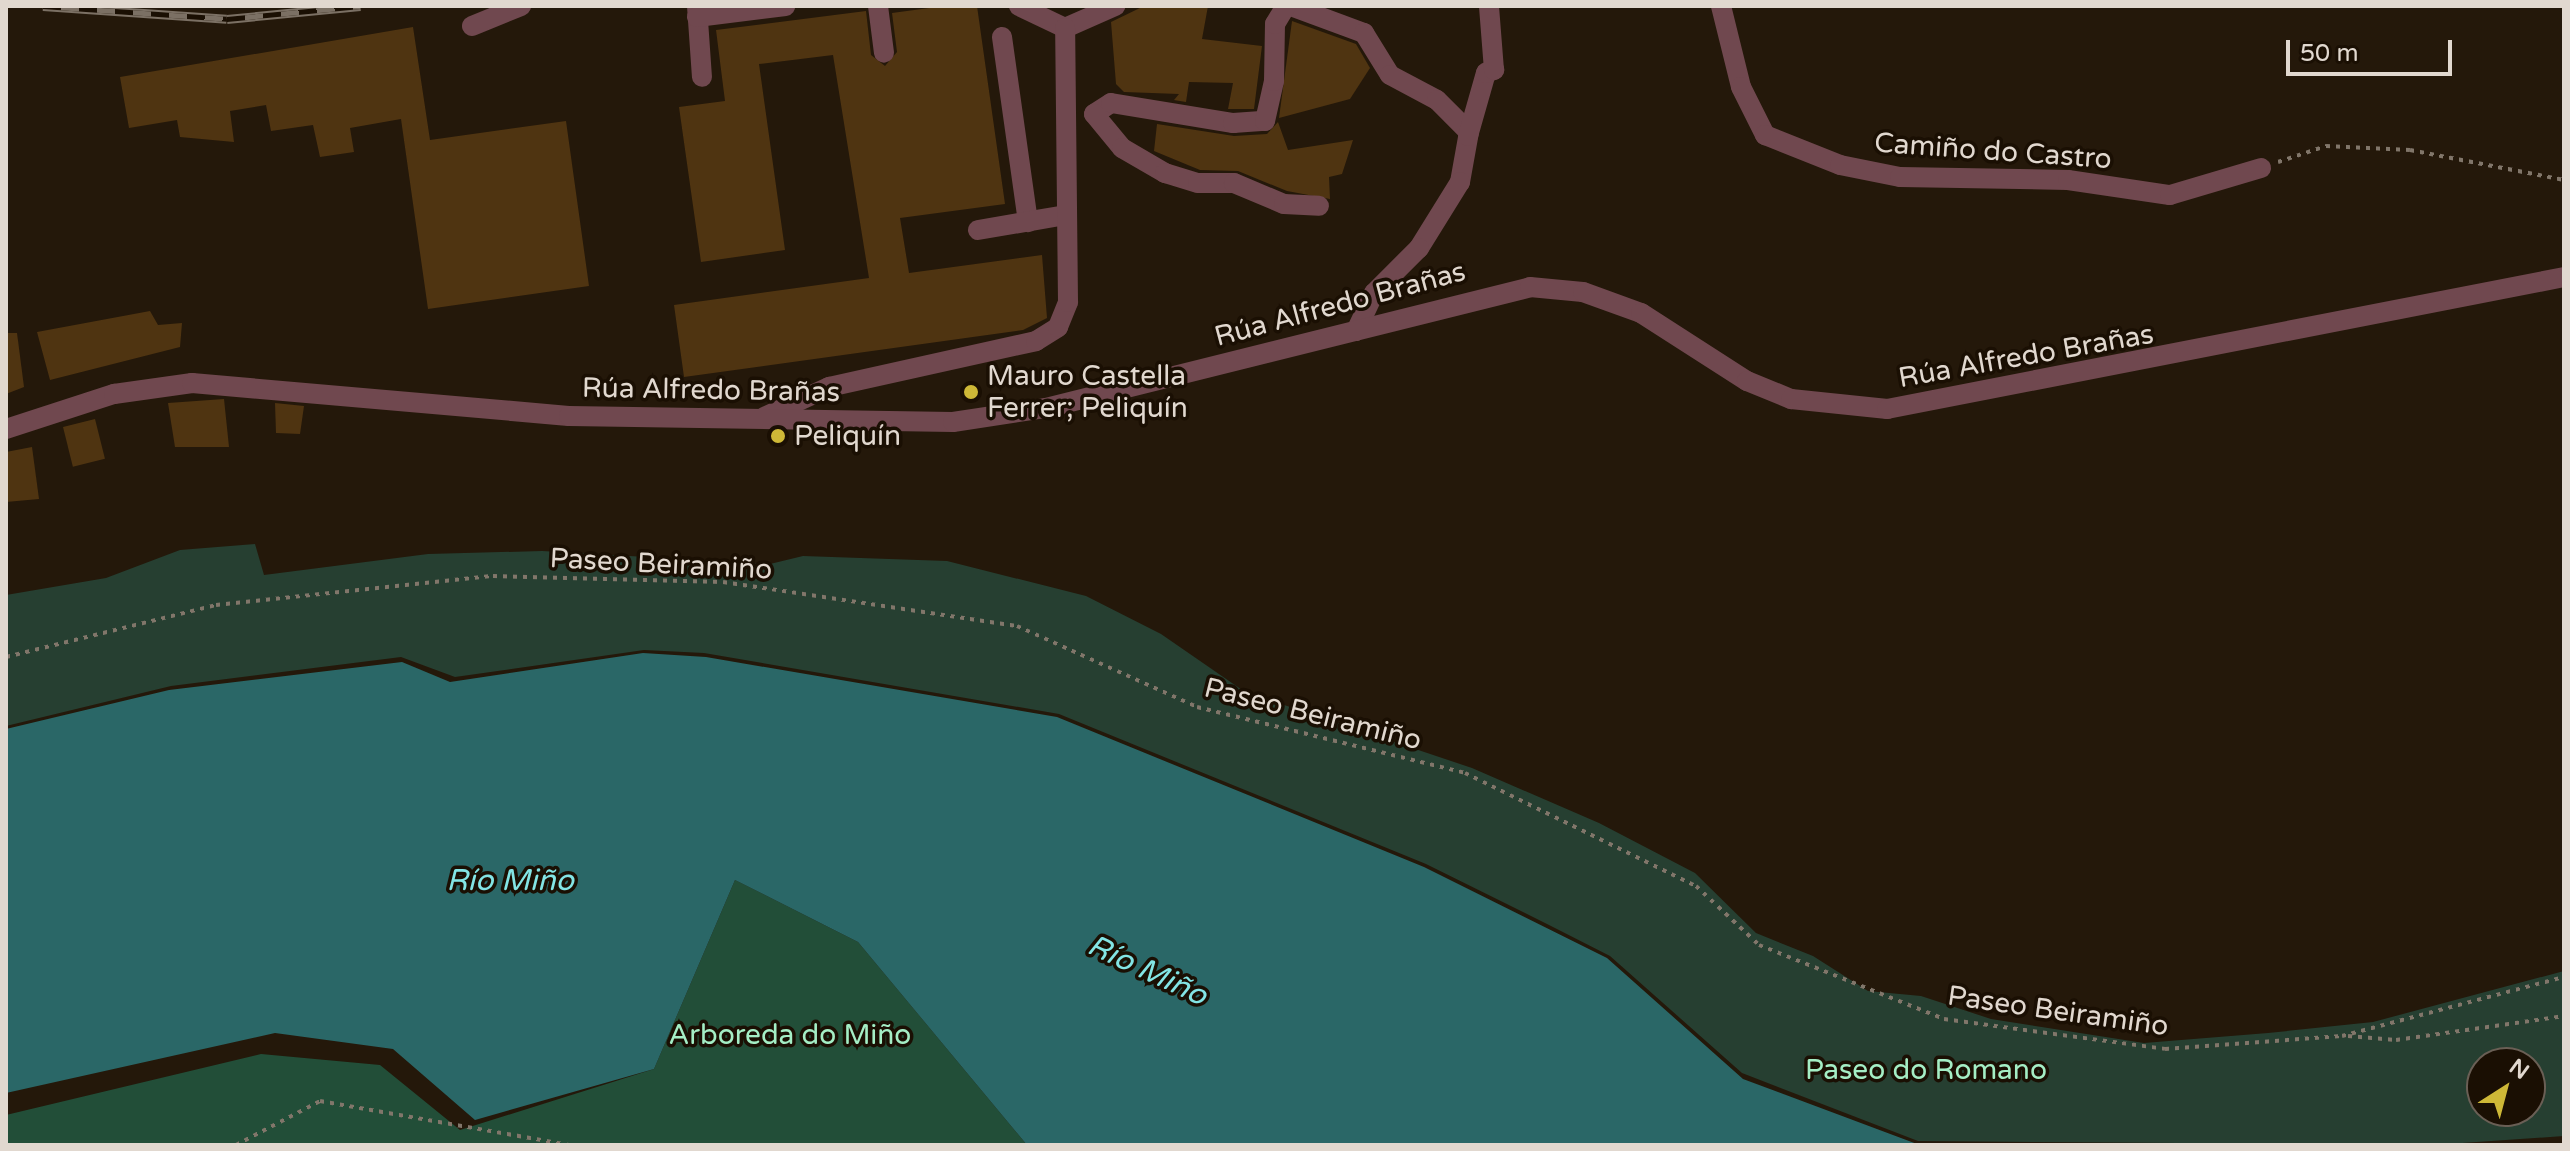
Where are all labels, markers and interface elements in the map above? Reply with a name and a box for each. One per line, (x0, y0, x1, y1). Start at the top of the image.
scale bar (2290, 24, 2456, 74)
text: 50 m (2300, 39, 2358, 68)
street label: Camiño do Castro (1873, 126, 2113, 176)
street label: Rúa Alfredo Brañas (1211, 254, 1469, 354)
street label: Rúa Alfredo Brañas (1896, 317, 2156, 395)
place label: Mauro Castella Ferrer; Peliquín (987, 359, 1188, 425)
street label: Rúa Alfredo Brañas (582, 371, 840, 409)
marker: Mauro Castella Ferrer; Peliquín (962, 383, 980, 401)
place label: Peliquín (794, 419, 901, 453)
marker: Peliquín (769, 427, 787, 445)
street label: Paseo Beiramiño (549, 541, 773, 587)
street label: Paseo Beiramiño (1201, 671, 1425, 757)
water label: Río Miño (446, 863, 574, 899)
water label: Río Miño (1082, 928, 1212, 1014)
street label: Paseo Beiramiño (1945, 979, 2171, 1043)
park label: Arboreda do Miño (669, 1018, 911, 1052)
north arrow (2466, 1047, 2546, 1127)
park label: Paseo do Romano (1805, 1053, 2047, 1087)
text: N (2504, 1053, 2534, 1085)

